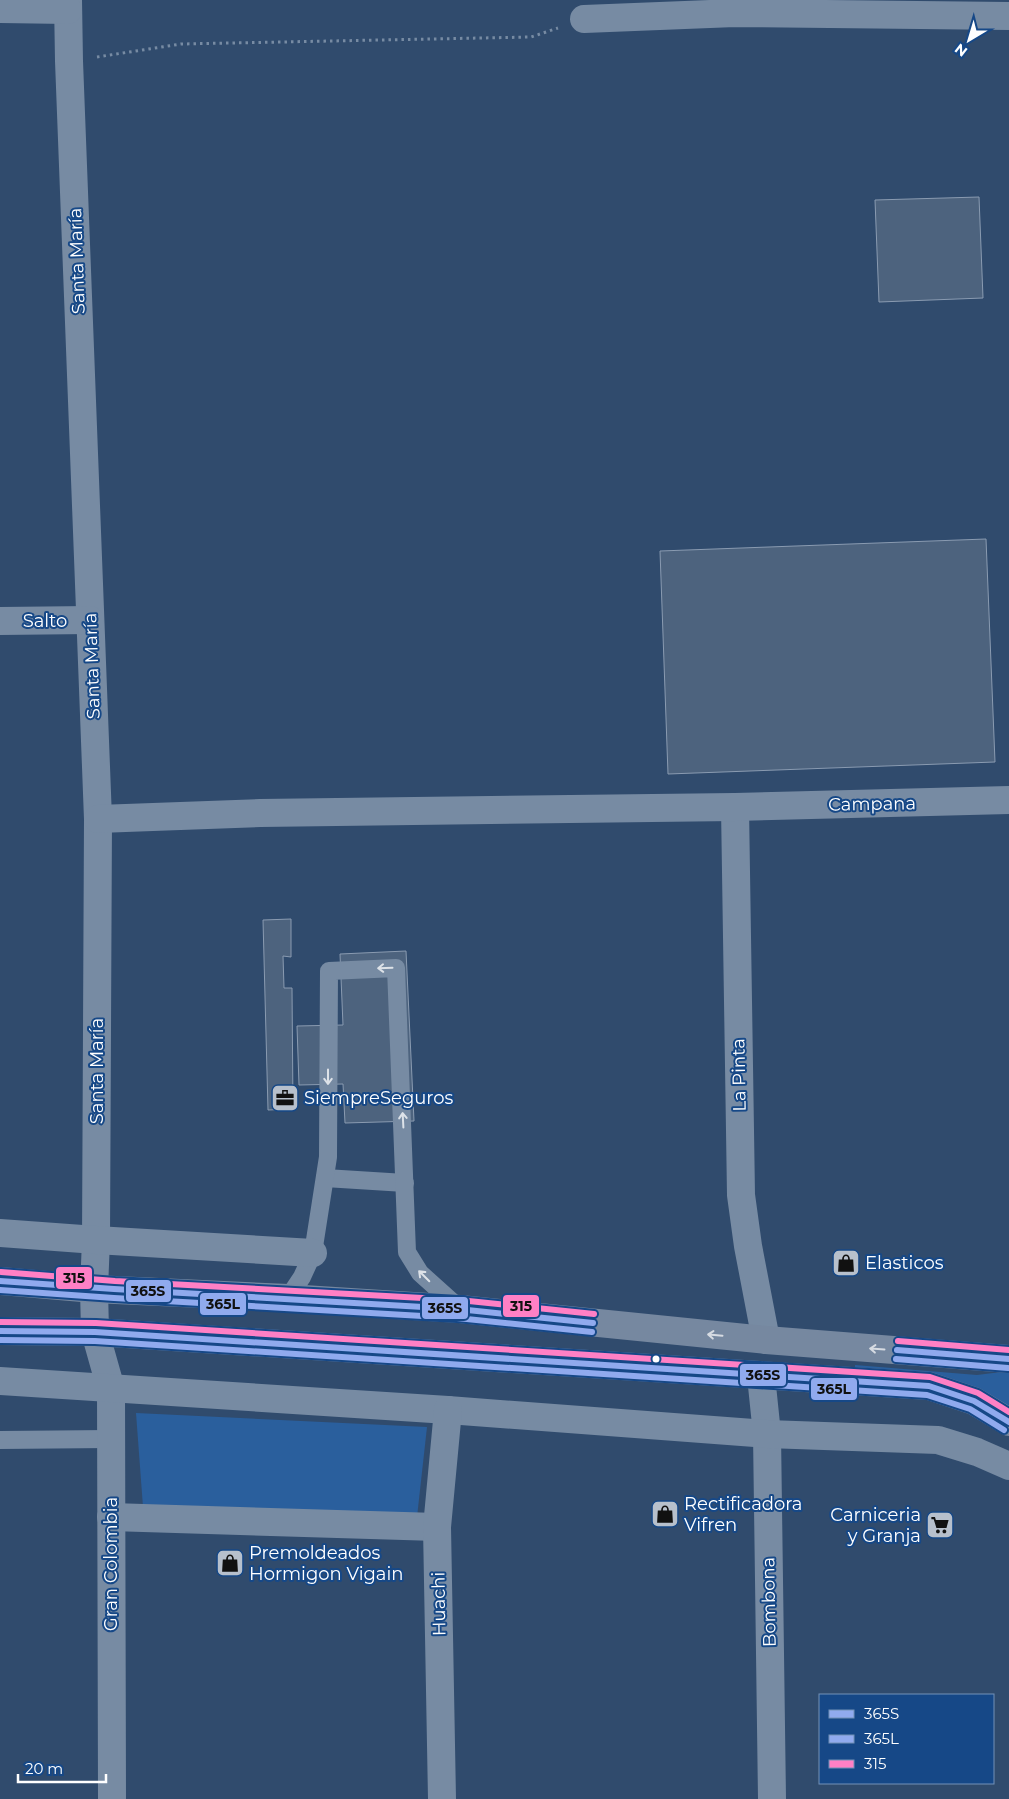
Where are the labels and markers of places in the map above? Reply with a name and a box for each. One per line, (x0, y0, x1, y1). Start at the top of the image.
office icon: SiempreSeguros (270, 1083, 300, 1113)
place label: SiempreSeguros (304, 1087, 454, 1109)
shop icon: Elasticos (831, 1248, 861, 1278)
place label: Elasticos (865, 1252, 944, 1274)
unlabelled marker (651, 1354, 661, 1364)
place label: Rectificadora Vifren (684, 1493, 802, 1536)
shop icon: Rectificadora Vifren (650, 1499, 680, 1529)
place label: Carniceria y Granja (830, 1504, 921, 1547)
supermarket icon: Carniceria y Granja (925, 1510, 955, 1540)
place label: Premoldeados Hormigon Vigain (249, 1542, 404, 1585)
shop icon: Premoldeados Hormigon Vigain (215, 1548, 245, 1578)

